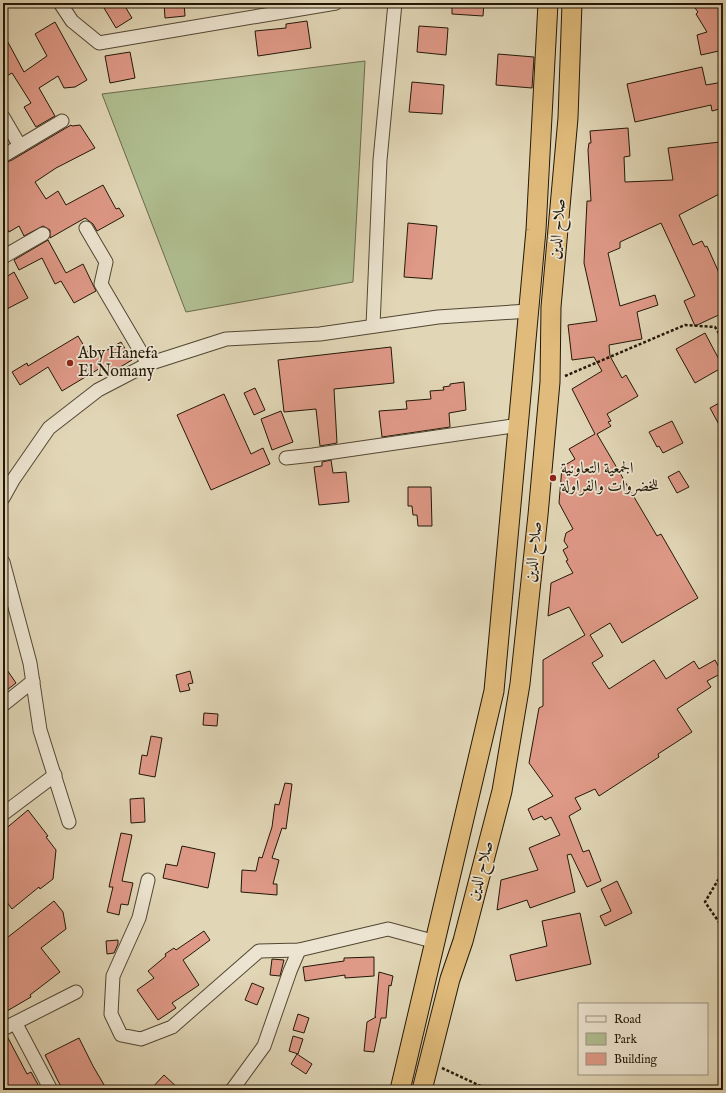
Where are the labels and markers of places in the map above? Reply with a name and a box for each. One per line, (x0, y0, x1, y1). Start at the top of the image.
place label: Aby Hanefa El Nomany (77, 344, 158, 382)
marker: Aby Hanefa El Nomany (65, 358, 75, 368)
place label: الجمعية التعاونية للخضروات والفراولة (560, 459, 659, 497)
marker: الجمعية التعاونية للخضروات والفراولة (548, 473, 558, 483)

